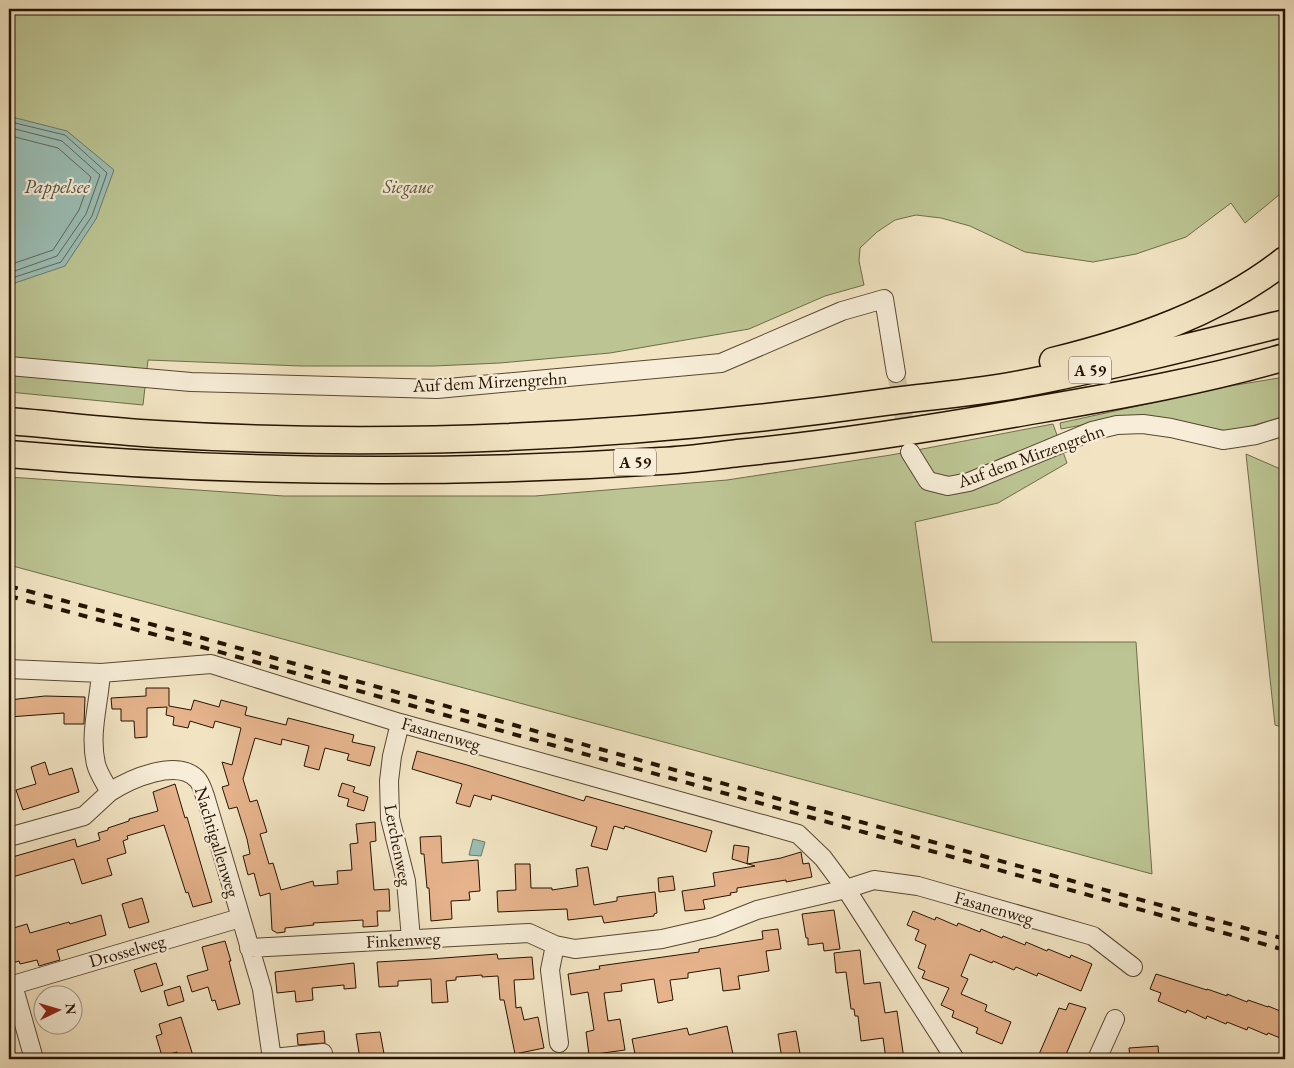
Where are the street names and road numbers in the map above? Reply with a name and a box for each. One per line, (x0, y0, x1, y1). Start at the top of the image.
road number: A 59 (1069, 356, 1111, 384)
street label: Auf dem Mirzengrehn (411, 366, 568, 397)
street label: Auf dem Mirzengrehn (953, 418, 1108, 493)
road number: A 59 (614, 448, 656, 476)
street label: Fasanenweg (399, 711, 483, 756)
street label: Nachtigallenweg (190, 784, 245, 900)
street label: Lerchenweg (379, 802, 418, 888)
street label: Fasanenweg (952, 885, 1036, 930)
street label: Finkenweg (365, 926, 441, 953)
street label: Drosselweg (86, 929, 168, 972)

